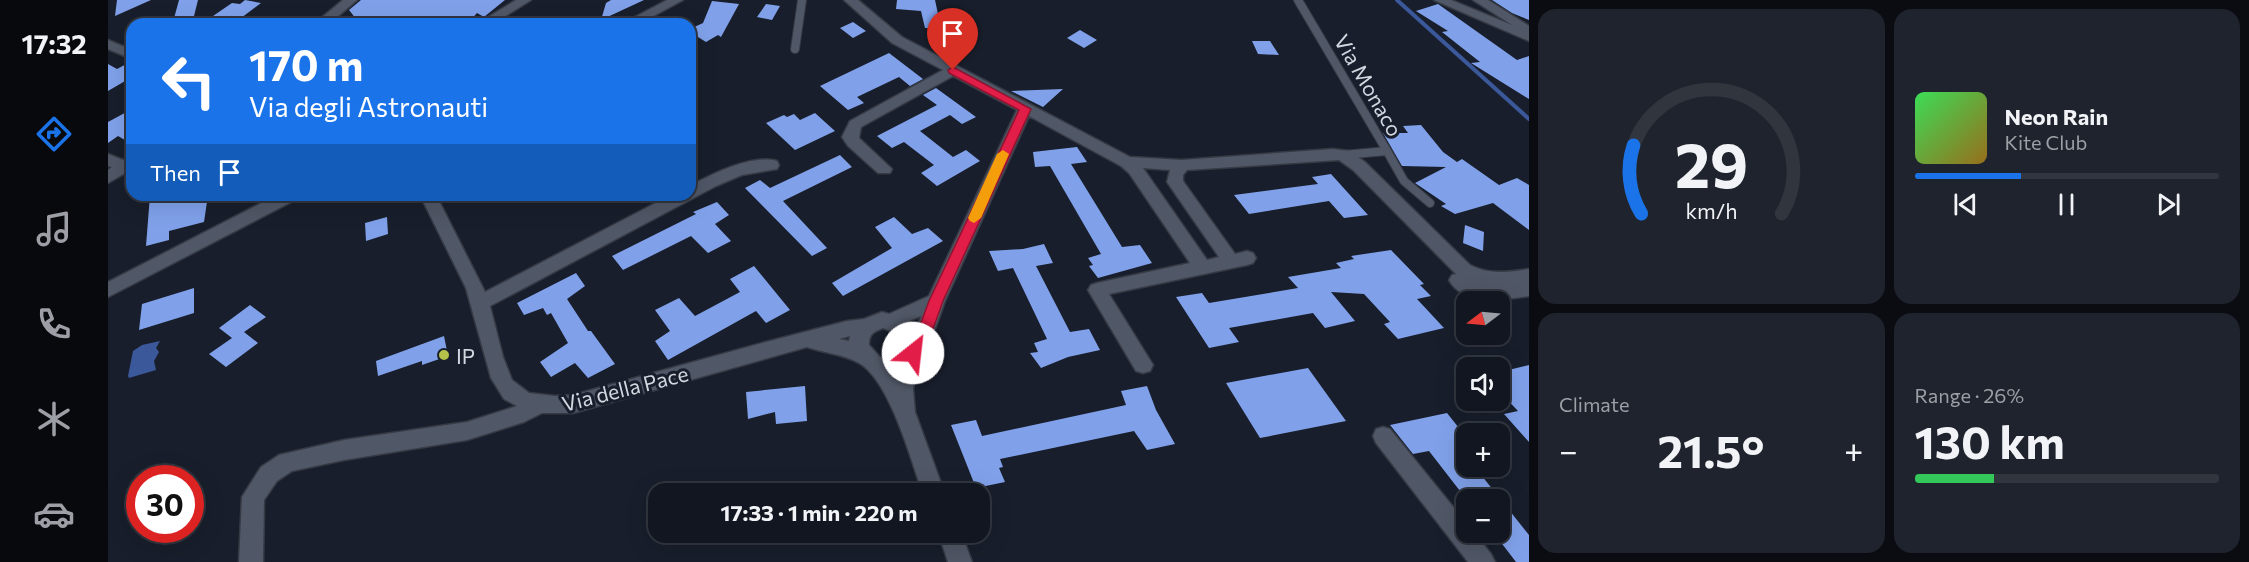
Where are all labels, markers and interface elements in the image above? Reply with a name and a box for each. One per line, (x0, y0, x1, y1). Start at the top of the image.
pin (927, 8, 978, 70)
icon: arrive (936, 17, 969, 50)
text: 17:32 (21, 27, 87, 60)
street label: Via Monaco (1330, 30, 1408, 140)
text: 170 m (249, 38, 363, 90)
icon: left (150, 42, 228, 120)
text: Via degli Astronauti (249, 90, 488, 123)
text: Neon Rain (2005, 103, 2108, 130)
icon: directions (33, 113, 75, 155)
text: 29 (1674, 125, 1748, 201)
text: Kite Club (2005, 130, 2087, 154)
icon: arrive (213, 156, 246, 189)
text: Then (150, 159, 201, 186)
icon: previous (1949, 188, 1982, 221)
icon: pause (2050, 188, 2083, 221)
icon: next (2152, 188, 2185, 221)
text: km/h (1685, 197, 1737, 223)
icon: music (33, 208, 75, 250)
north arrow (1456, 291, 1510, 345)
map controls (1456, 291, 1510, 543)
icon: phone (33, 303, 75, 345)
position arrow (881, 321, 945, 385)
place label: IP (456, 343, 475, 368)
marker: IP (437, 348, 451, 362)
button: sound (1456, 357, 1510, 411)
street label: Via della Pace (559, 360, 691, 416)
text: Range · 26% (1915, 383, 2024, 407)
text: Climate (1559, 392, 1629, 416)
icon: climate (33, 398, 75, 440)
text: 130 km (1915, 413, 2065, 468)
text: 21.5° (1657, 422, 1764, 477)
button: + (1456, 423, 1510, 477)
text: − (1559, 429, 1578, 470)
text: + (1844, 429, 1864, 470)
speed limit sign: 30 (126, 465, 204, 543)
button: − (1456, 489, 1510, 543)
icon: car (33, 493, 75, 535)
text: 17:33 · 1 min · 220 m (721, 499, 917, 526)

